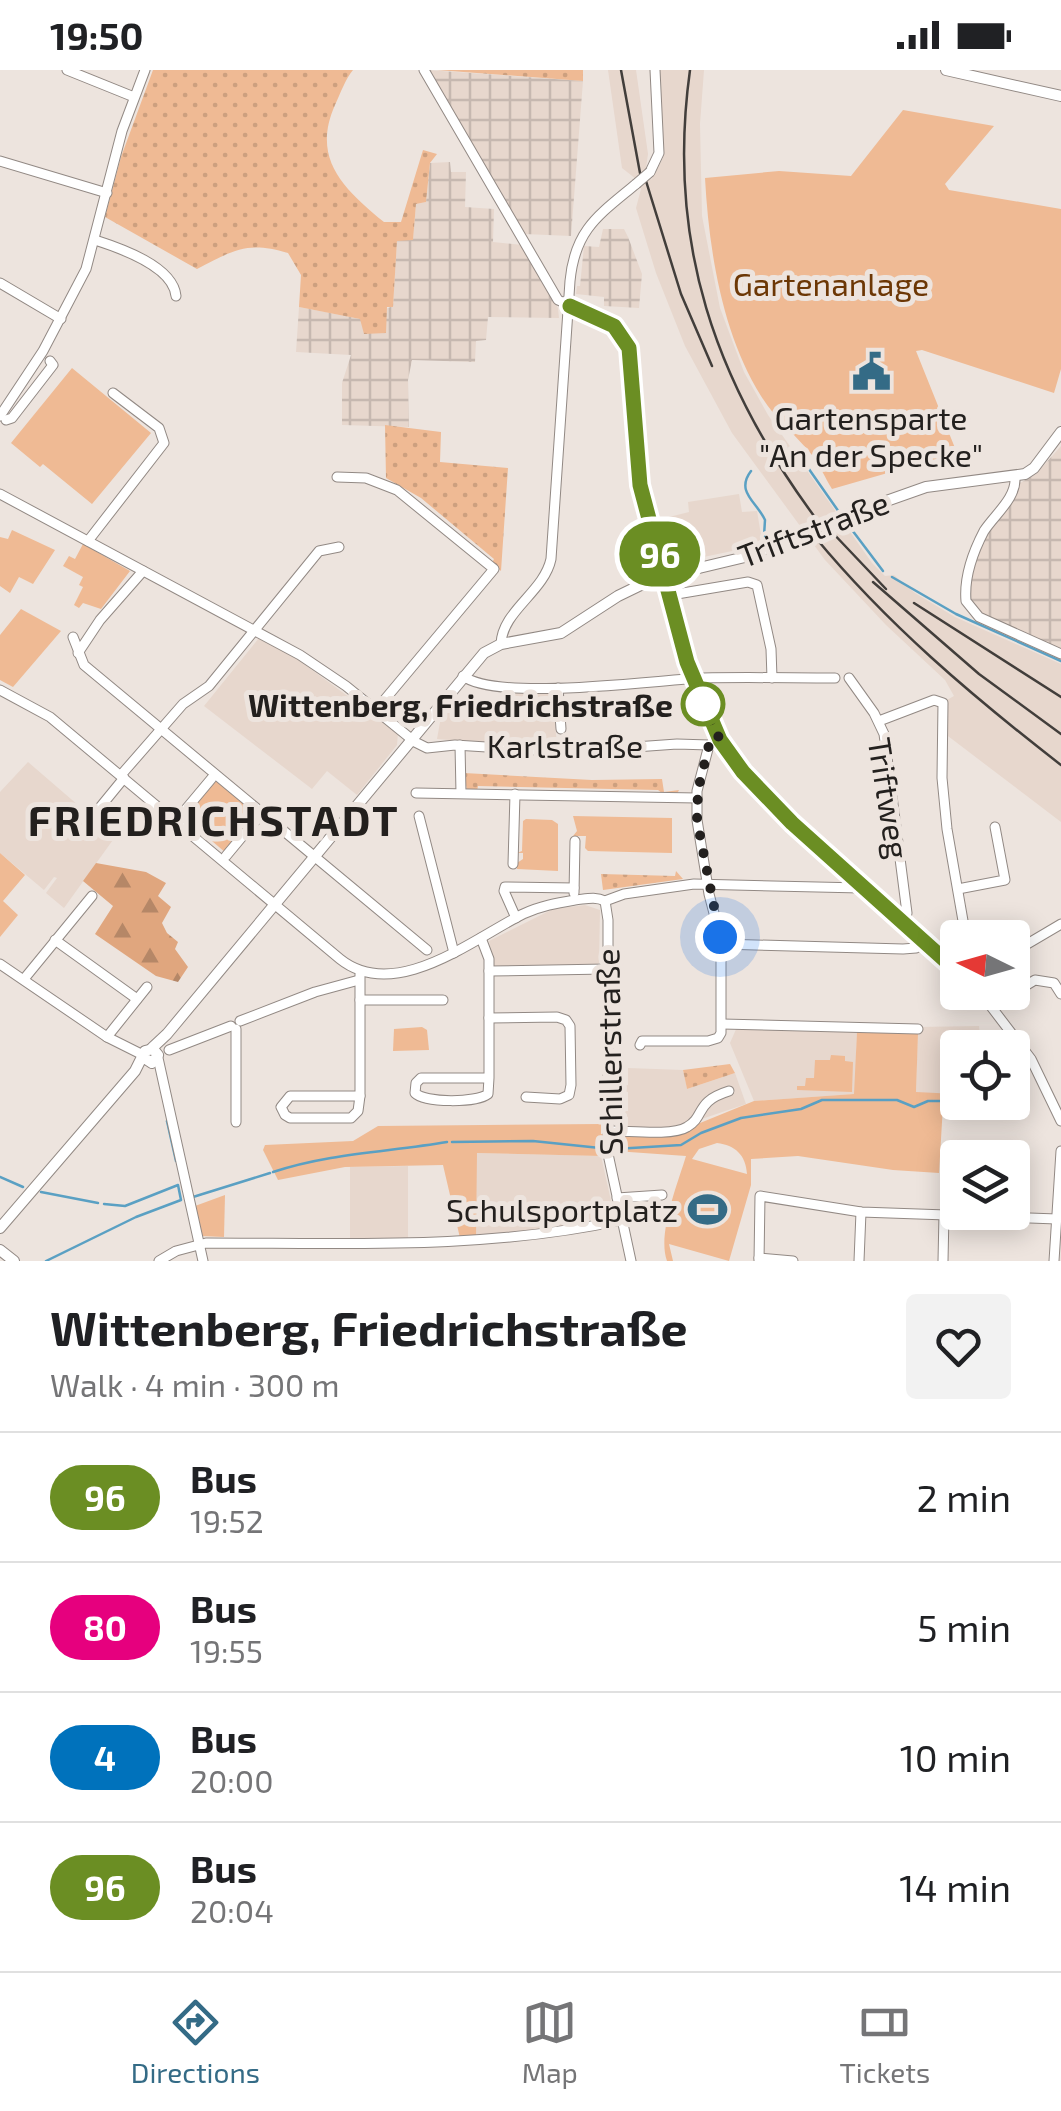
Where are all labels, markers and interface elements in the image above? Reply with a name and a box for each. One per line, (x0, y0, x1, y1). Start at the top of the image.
text: 19:50 (50, 12, 144, 58)
park label: Gartenanlage (733, 264, 929, 302)
public building icon: Gartensparte "An der Specke" (850, 351, 892, 393)
place label: Gartensparte "An der Specke" (759, 398, 983, 473)
street label: Triftstraße (732, 482, 894, 574)
line badge: 96 (615, 522, 705, 586)
text: 96 (639, 533, 681, 575)
marker: Wittenberg, Friedrichstraße (682, 683, 724, 725)
place label: Wittenberg, Friedrichstraße (248, 685, 673, 723)
street label: Karlstraße (487, 726, 643, 764)
street label: Triftweg (862, 735, 918, 861)
district label: FRIEDRICHSTADT (28, 794, 400, 844)
your location (695, 912, 745, 962)
north arrow (940, 920, 1030, 1010)
map controls (940, 920, 1030, 1230)
street label: Schillerstraße (587, 948, 629, 1156)
button: locate (940, 1030, 1030, 1120)
button: layers (940, 1140, 1030, 1230)
sports icon: Schulsportplatz (687, 1188, 729, 1230)
place label: Schulsportplatz (446, 1190, 678, 1228)
button: heart (906, 1294, 1011, 1399)
text: Wittenberg, Friedrichstraße (50, 1298, 688, 1356)
text: Walk · 4 min · 300 m (50, 1365, 340, 1403)
text: Bus (190, 1455, 257, 1501)
text: 2 min (916, 1474, 1011, 1520)
text: 96 (84, 1476, 126, 1518)
text: 19:52 (190, 1501, 264, 1539)
text: Bus (190, 1585, 257, 1631)
text: 5 min (917, 1604, 1011, 1650)
text: 80 (83, 1606, 127, 1648)
text: 19:55 (190, 1631, 263, 1669)
text: Bus (190, 1715, 257, 1761)
text: 10 min (900, 1734, 1011, 1780)
text: 4 (94, 1736, 116, 1778)
text: 20:00 (190, 1761, 273, 1799)
text: Bus (190, 1845, 257, 1891)
text: 14 min (899, 1864, 1011, 1910)
text: 96 (84, 1866, 126, 1908)
text: 20:04 (190, 1891, 274, 1929)
tab: Directions (131, 1995, 260, 2089)
tab: Map (522, 1995, 578, 2089)
tab: Tickets (839, 1995, 930, 2089)

